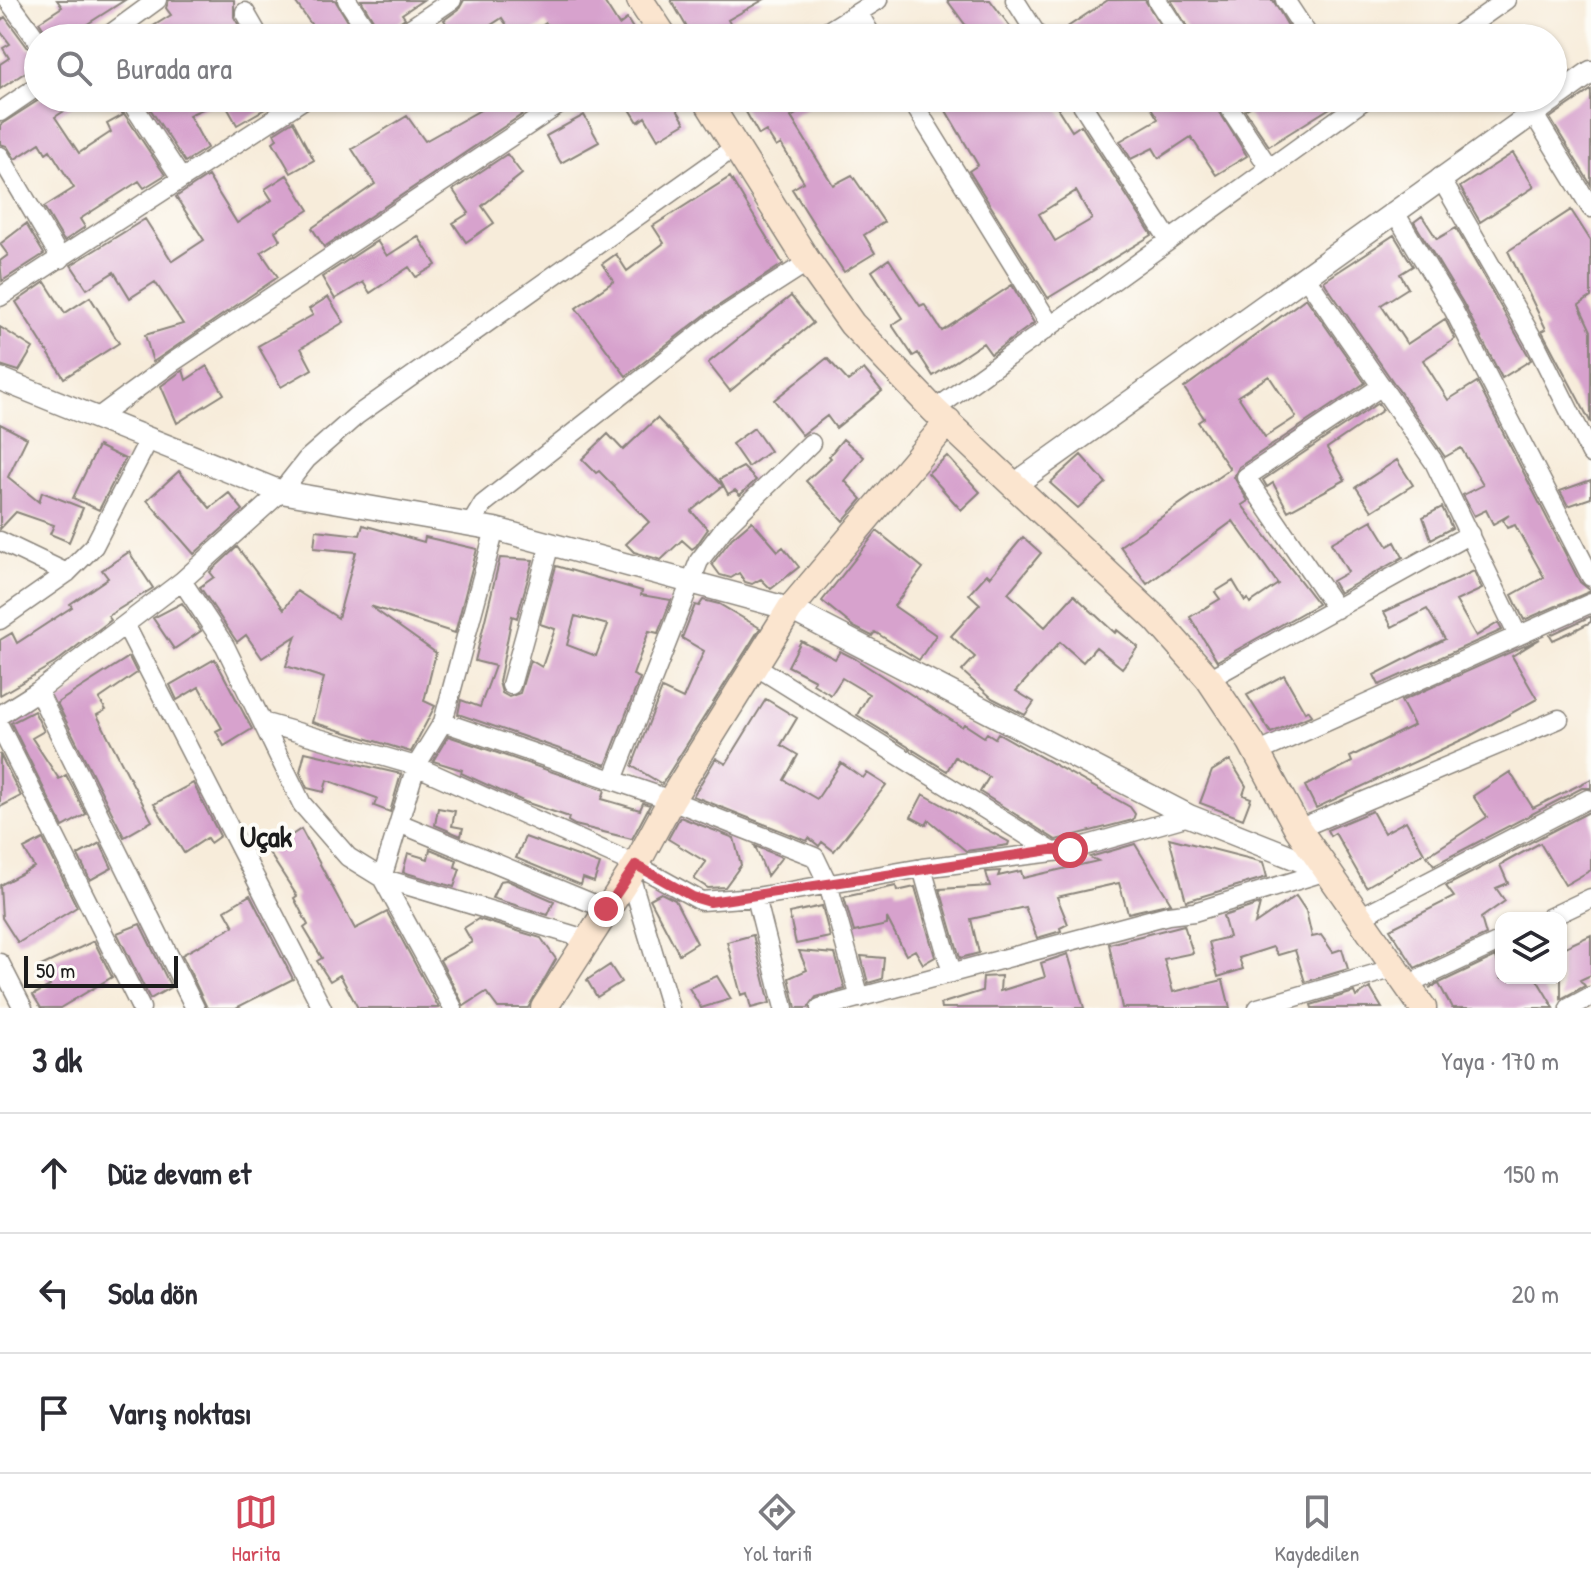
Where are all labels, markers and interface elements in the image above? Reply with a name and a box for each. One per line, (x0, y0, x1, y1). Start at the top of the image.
search box (24, 24, 1567, 112)
icon: search (52, 46, 96, 90)
text: Burada ara (116, 48, 232, 88)
district label: Uçak (240, 816, 293, 856)
route start (1052, 832, 1088, 868)
route end (588, 891, 624, 927)
map controls (1495, 912, 1567, 984)
button: layers (1495, 912, 1567, 984)
scale bar (24, 952, 178, 988)
text: 50 m (36, 955, 75, 985)
text: 3 dk (32, 1037, 82, 1083)
text: Yaya · 170 m (1441, 1043, 1559, 1078)
icon: ahead (32, 1151, 76, 1195)
text: Düz devam et (108, 1153, 251, 1193)
text: 150 m (1503, 1156, 1559, 1191)
icon: left (32, 1271, 76, 1315)
text: Sola dön (108, 1273, 198, 1313)
text: 20 m (1512, 1276, 1559, 1311)
icon: arrive (32, 1391, 76, 1435)
text: Varış noktası (108, 1393, 252, 1433)
tab: Harita (232, 1490, 280, 1568)
tab: Yol tarifi (743, 1490, 811, 1568)
tab: Kaydedilen (1275, 1490, 1359, 1568)

